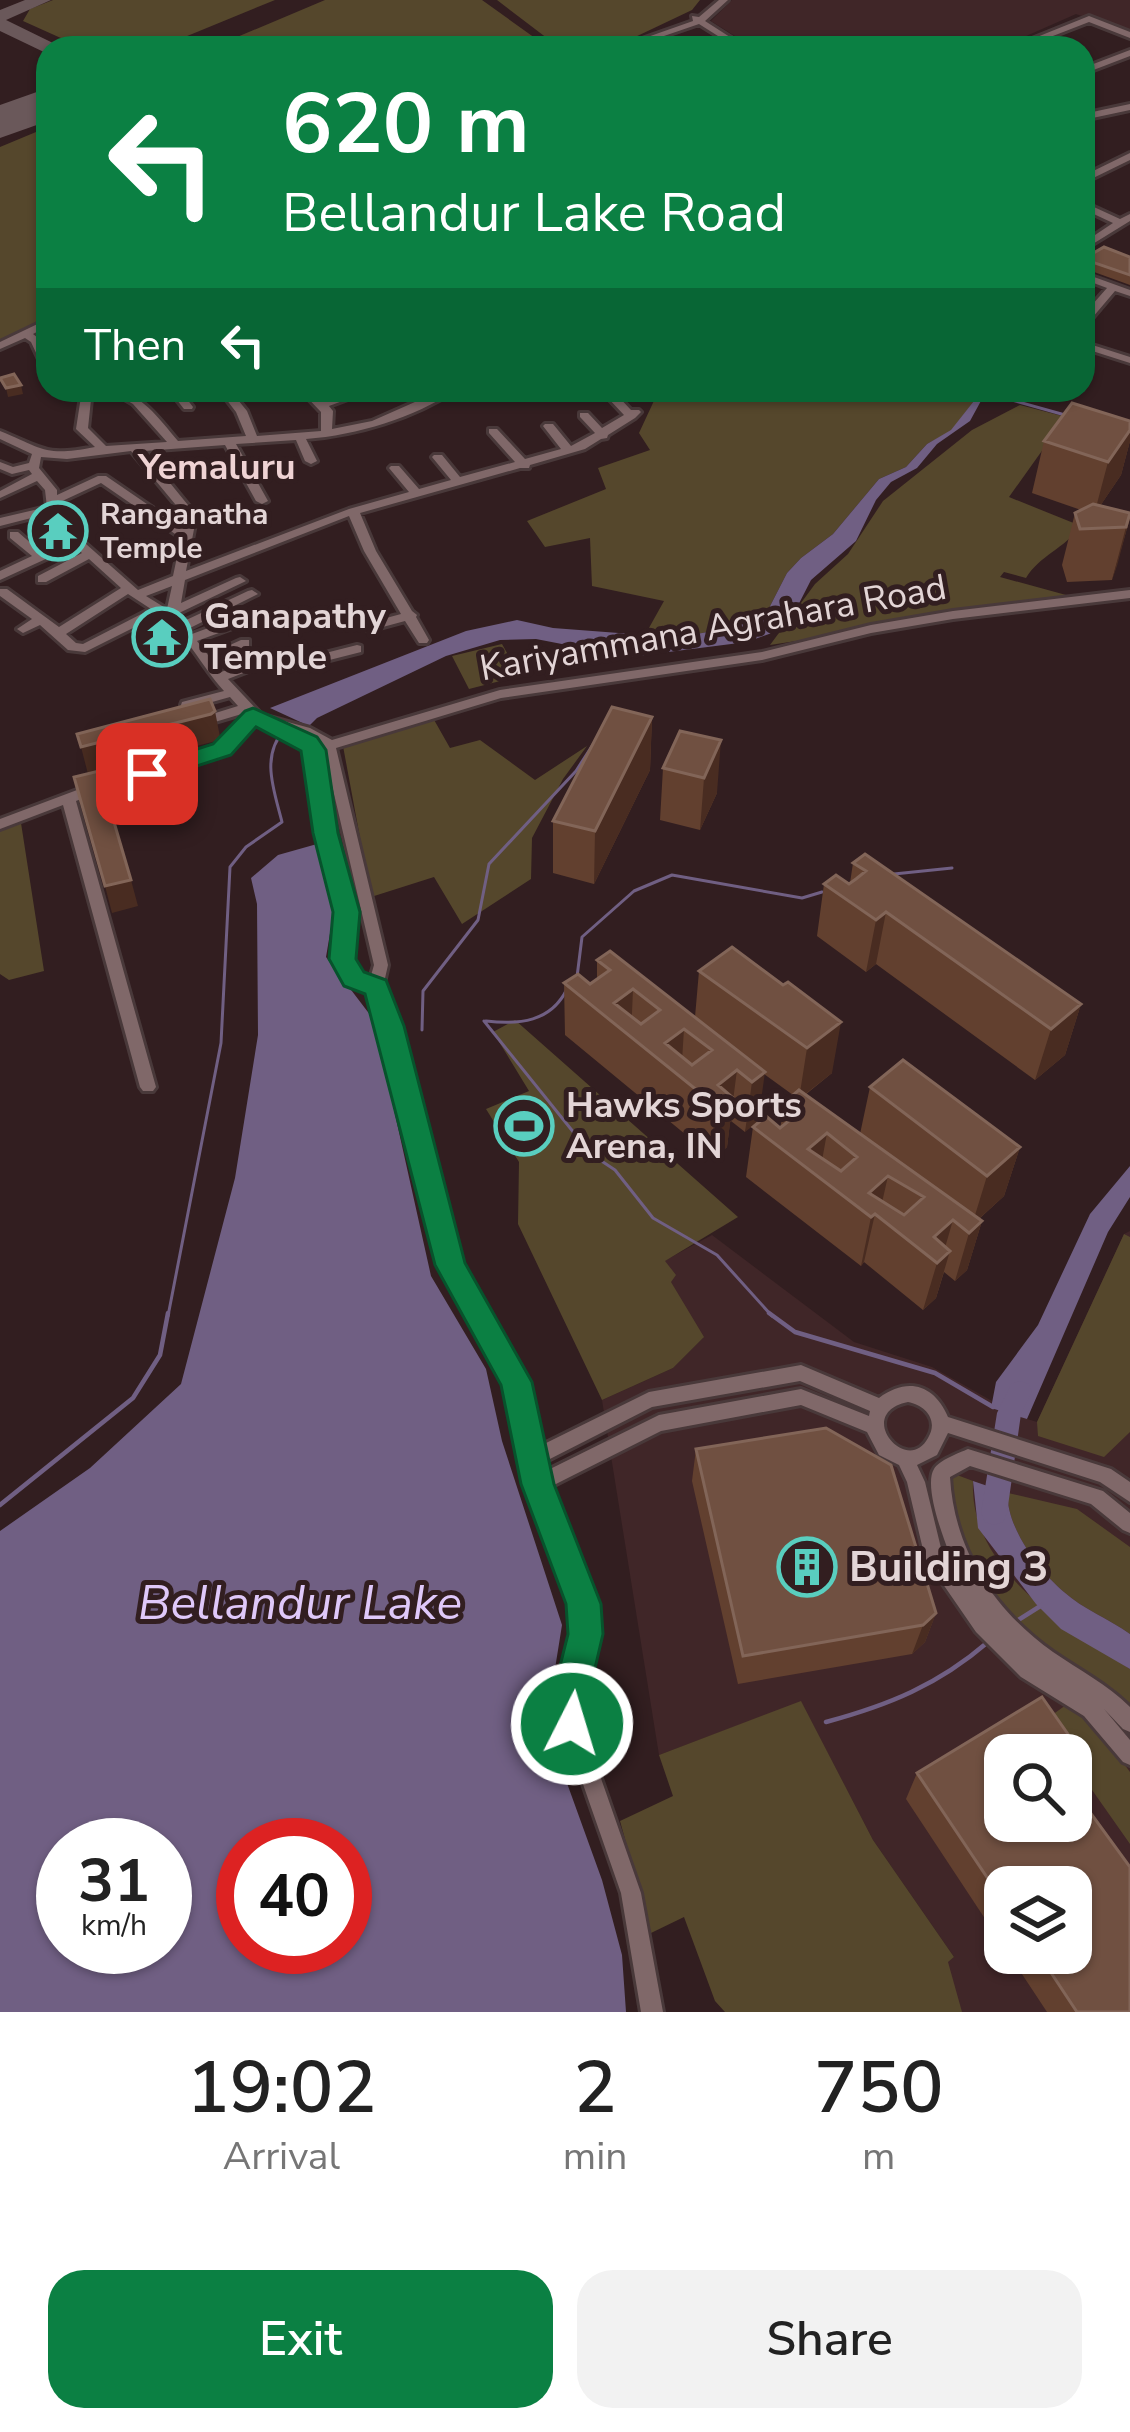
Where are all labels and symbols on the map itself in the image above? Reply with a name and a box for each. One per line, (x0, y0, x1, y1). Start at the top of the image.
district label: Yemaluru (137, 443, 296, 492)
place label: Ranganatha Temple (100, 494, 268, 569)
temple icon: Ranganatha Temple (27, 500, 89, 562)
street label: Kariyammana Agrahara Road (476, 563, 950, 693)
place label: Ganapathy Temple (204, 592, 387, 682)
temple icon: Ganapathy Temple (131, 606, 193, 668)
pin (96, 723, 198, 825)
place label: Hawks Sports Arena, IN (566, 1081, 802, 1171)
sports icon: Hawks Sports Arena, IN (493, 1095, 555, 1157)
building icon: Building 3 (776, 1536, 838, 1598)
place label: Building 3 (849, 1539, 1049, 1596)
water label: Bellandur Lake (138, 1570, 462, 1636)
position arrow (509, 1661, 635, 1787)
speed limit sign: 40 (216, 1818, 372, 1974)

